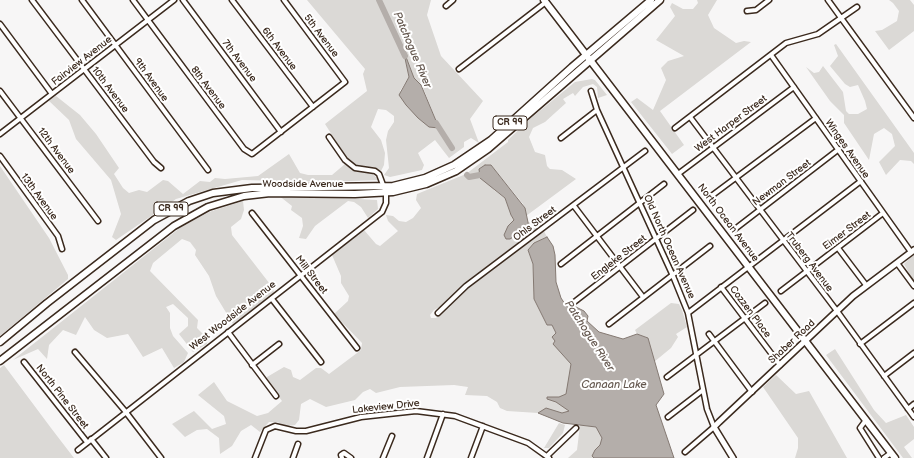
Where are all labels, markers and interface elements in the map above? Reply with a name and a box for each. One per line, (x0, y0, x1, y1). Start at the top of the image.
water label: Patchogue River (390, 10, 434, 90)
street label: 5th Avenue (301, 12, 341, 60)
street label: 6th Avenue (259, 25, 299, 73)
street label: Fairview Avenue (49, 34, 115, 88)
street label: 7th Avenue (219, 38, 259, 84)
street label: 9th Avenue (131, 56, 171, 104)
street label: 8th Avenue (188, 64, 228, 112)
street label: 10th Avenue (89, 65, 131, 115)
street label: West Harper Street (693, 93, 769, 155)
road number: CR 99 (493, 116, 527, 130)
street label: Winges Avenue (822, 117, 872, 181)
street label: 12th Avenue (35, 126, 77, 176)
street label: Newman Street (750, 157, 814, 209)
street label: 13th Avenue (18, 171, 60, 223)
street label: Woodside Avenue (263, 178, 343, 190)
street label: North Ocean Avenue (695, 182, 761, 264)
street label: Old North Ocean Avenue (641, 193, 697, 301)
road number: CR 99 (154, 202, 188, 216)
street label: Ohls Street (511, 204, 559, 244)
street label: Eimer Street (821, 209, 873, 253)
street label: Truberg Avenue (783, 230, 835, 294)
street label: Engleke Street (589, 233, 649, 283)
street label: Mill Street (292, 253, 330, 297)
street label: West Woodside Avenue (188, 279, 278, 353)
street label: Cozzen Place (727, 284, 773, 340)
water label: Patchogue River (561, 298, 617, 374)
street label: Shaber Road (766, 317, 818, 367)
street label: North Pine Street (33, 362, 91, 432)
water label: Canaan Lake (581, 378, 647, 392)
street label: Lakeview Drive (352, 397, 420, 417)

